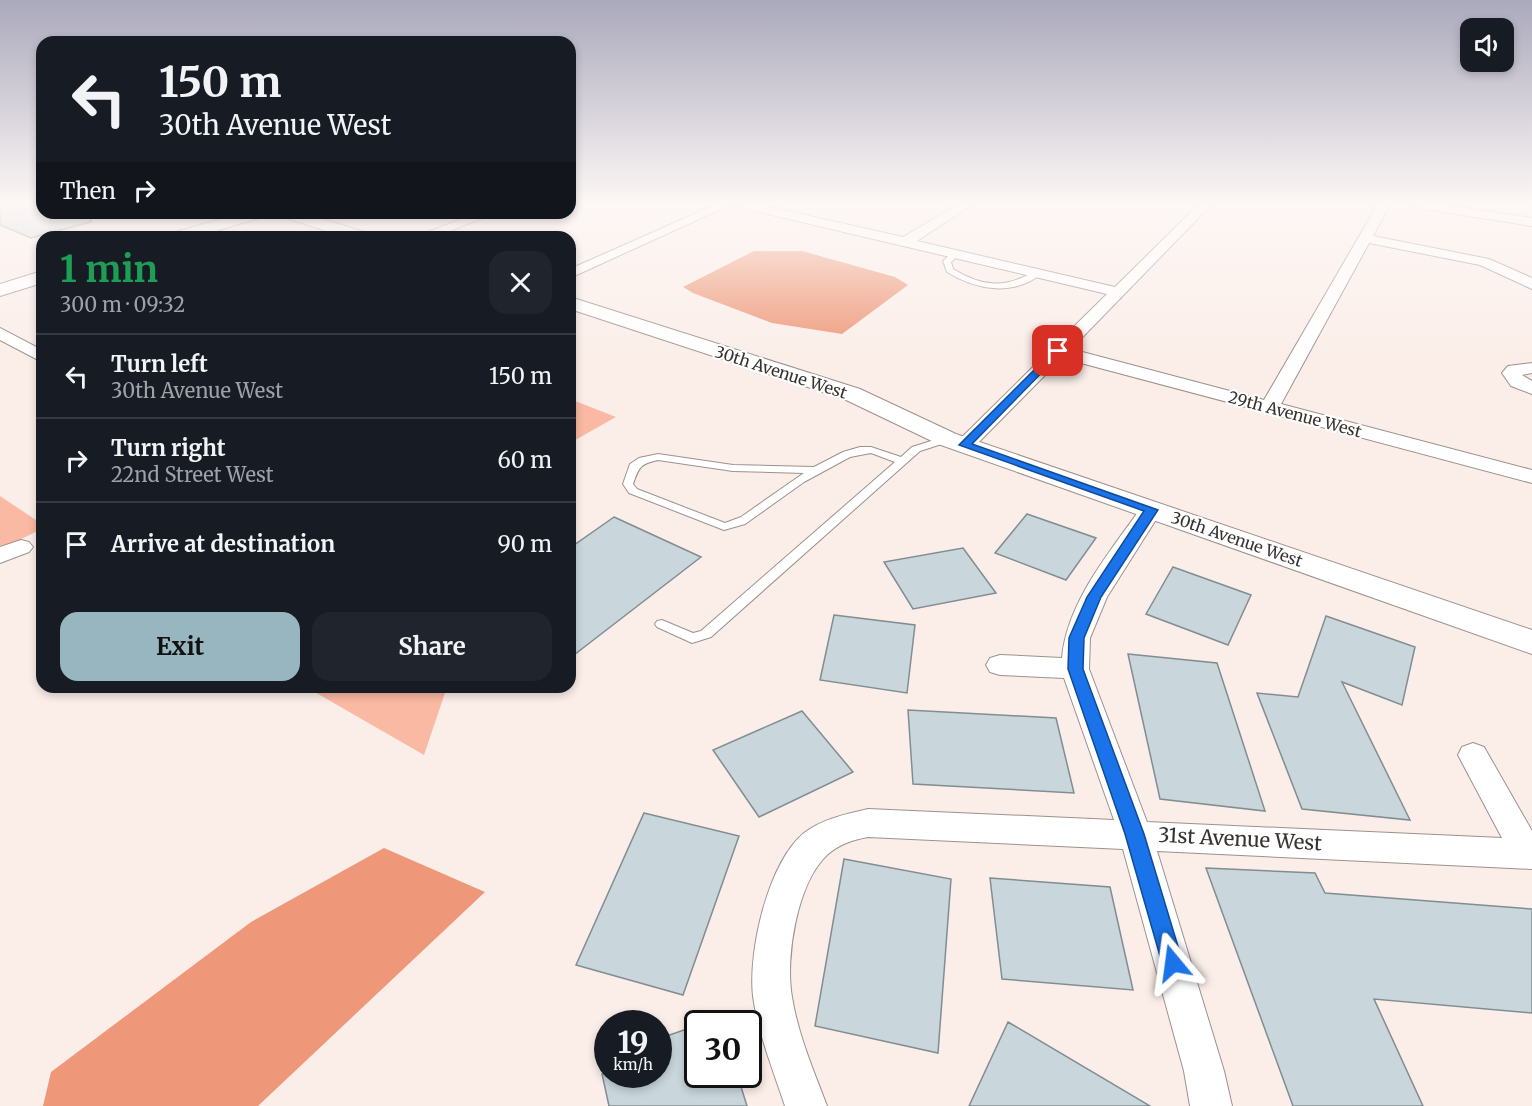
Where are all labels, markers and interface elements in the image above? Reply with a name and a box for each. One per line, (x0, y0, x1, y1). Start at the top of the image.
map controls (1460, 18, 1514, 72)
button: sound (1460, 18, 1514, 72)
text: 150 m (159, 56, 281, 108)
icon: left (60, 60, 138, 138)
text: 30th Avenue West (159, 108, 391, 142)
icon: right (128, 174, 161, 207)
text: Then (60, 177, 116, 205)
text: 1 min (60, 247, 158, 292)
button: close (489, 251, 552, 314)
text: 300 m · 09:32 (60, 292, 185, 317)
pin (1032, 325, 1083, 376)
icon: arrive (1041, 334, 1074, 367)
street label: 30th Avenue West (712, 341, 850, 403)
text: Turn left (111, 350, 208, 378)
icon: left (60, 360, 93, 393)
text: 150 m (489, 362, 552, 390)
text: 30th Avenue West (111, 378, 283, 403)
street label: 29th Avenue West (1226, 387, 1365, 442)
text: Turn right (111, 434, 225, 462)
icon: right (60, 444, 93, 477)
text: 60 m (498, 446, 552, 474)
text: 22nd Street West (111, 462, 274, 487)
street label: 30th Avenue West (1169, 507, 1306, 571)
icon: arrive (60, 528, 93, 561)
text: Arrive at destination (111, 530, 335, 558)
text: 90 m (497, 530, 552, 558)
button: Exit (60, 612, 300, 681)
button: Share (312, 612, 552, 681)
street label: 31st Avenue West (1157, 822, 1323, 855)
position arrow (1141, 931, 1205, 995)
speed limit sign: 30 (684, 1010, 762, 1088)
text: 19 (617, 1023, 649, 1061)
text: km/h (613, 1055, 653, 1074)

